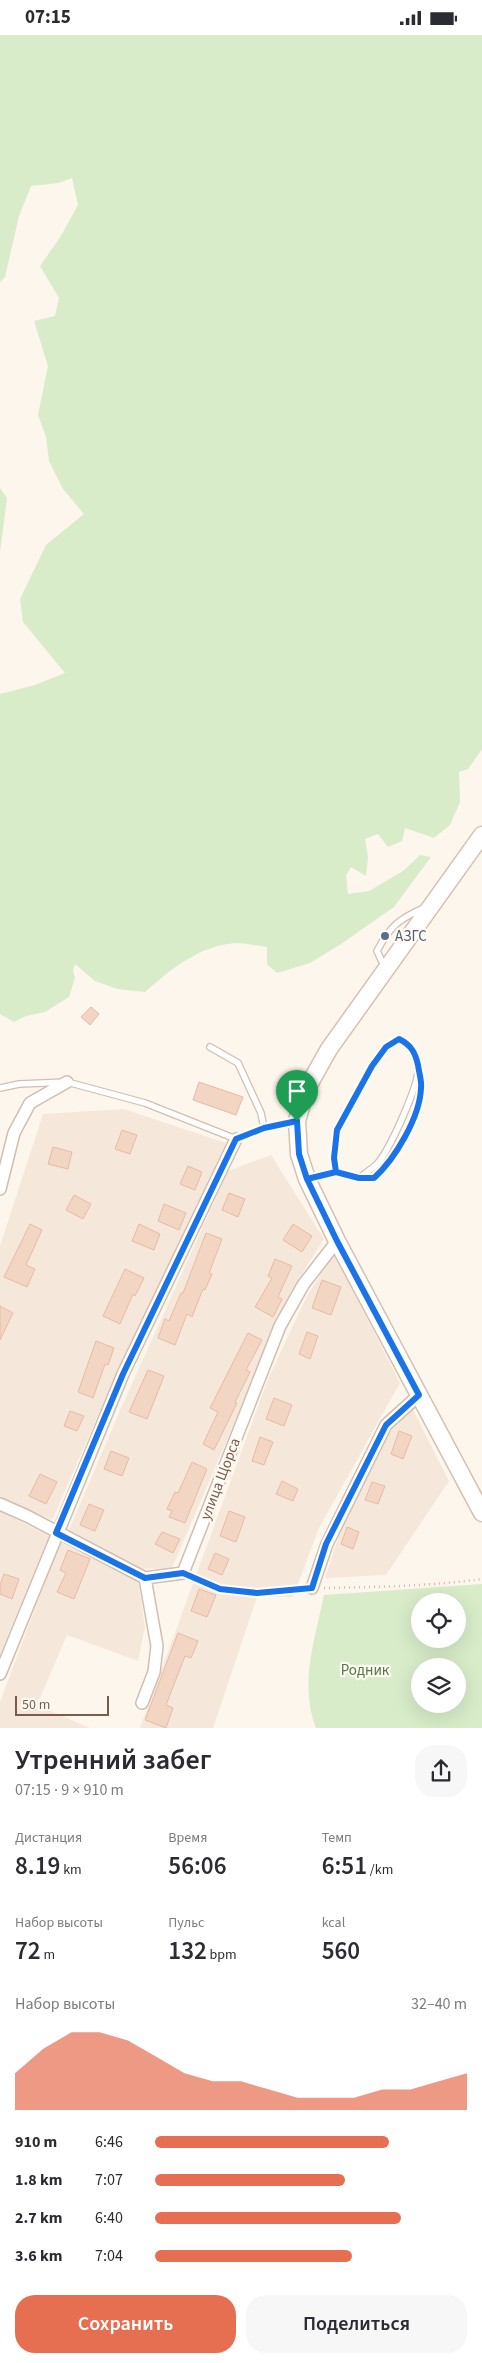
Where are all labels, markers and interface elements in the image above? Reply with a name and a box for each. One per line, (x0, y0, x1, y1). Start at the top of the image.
text: 07:15 (25, 4, 71, 31)
place label: АЗГС (395, 926, 427, 947)
marker: АЗГС (379, 930, 391, 942)
pin (276, 1070, 318, 1121)
icon: arrive (283, 1077, 311, 1105)
street label: улица Щорса (195, 1435, 246, 1523)
map controls (411, 1593, 466, 1713)
button: locate (411, 1593, 466, 1648)
button: layers (411, 1658, 466, 1713)
park label: Родник (341, 1660, 390, 1681)
scale bar (15, 1693, 109, 1716)
text: 50 m (22, 1695, 50, 1715)
text: Утренний забег (15, 1740, 212, 1780)
button: share (415, 1745, 467, 1797)
text: 07:15 · 9 × 910 m (15, 1779, 124, 1801)
text: Дистанция (15, 1828, 82, 1848)
text: Время (168, 1828, 207, 1848)
text: Темп (322, 1828, 352, 1848)
text: 8.19 (15, 1848, 60, 1884)
text: 56:06 (168, 1848, 227, 1884)
text: 6:51 (322, 1848, 367, 1884)
text: km (60, 1860, 82, 1880)
text: /km (367, 1860, 393, 1880)
text: Набор высоты (15, 1913, 103, 1933)
text: Пульс (168, 1913, 205, 1933)
text: kcal (322, 1913, 345, 1933)
text: 72 (15, 1933, 41, 1969)
text: 132 (168, 1933, 207, 1969)
text: 560 (322, 1933, 360, 1969)
text: m (41, 1945, 55, 1965)
text: bpm (207, 1945, 237, 1965)
text: Набор высоты (15, 1993, 115, 2015)
text: 32–40 m (411, 1993, 467, 2015)
text: 910 m (15, 2131, 57, 2153)
text: 6:46 (95, 2131, 123, 2153)
text: 1.8 km (15, 2169, 62, 2191)
text: 7:07 (95, 2169, 123, 2191)
text: 2.7 km (15, 2207, 62, 2229)
text: 6:40 (95, 2207, 123, 2229)
text: 3.6 km (15, 2245, 62, 2267)
text: 7:04 (95, 2245, 123, 2267)
button: Сохранить (15, 2295, 236, 2353)
button: Поделиться (246, 2295, 467, 2353)

